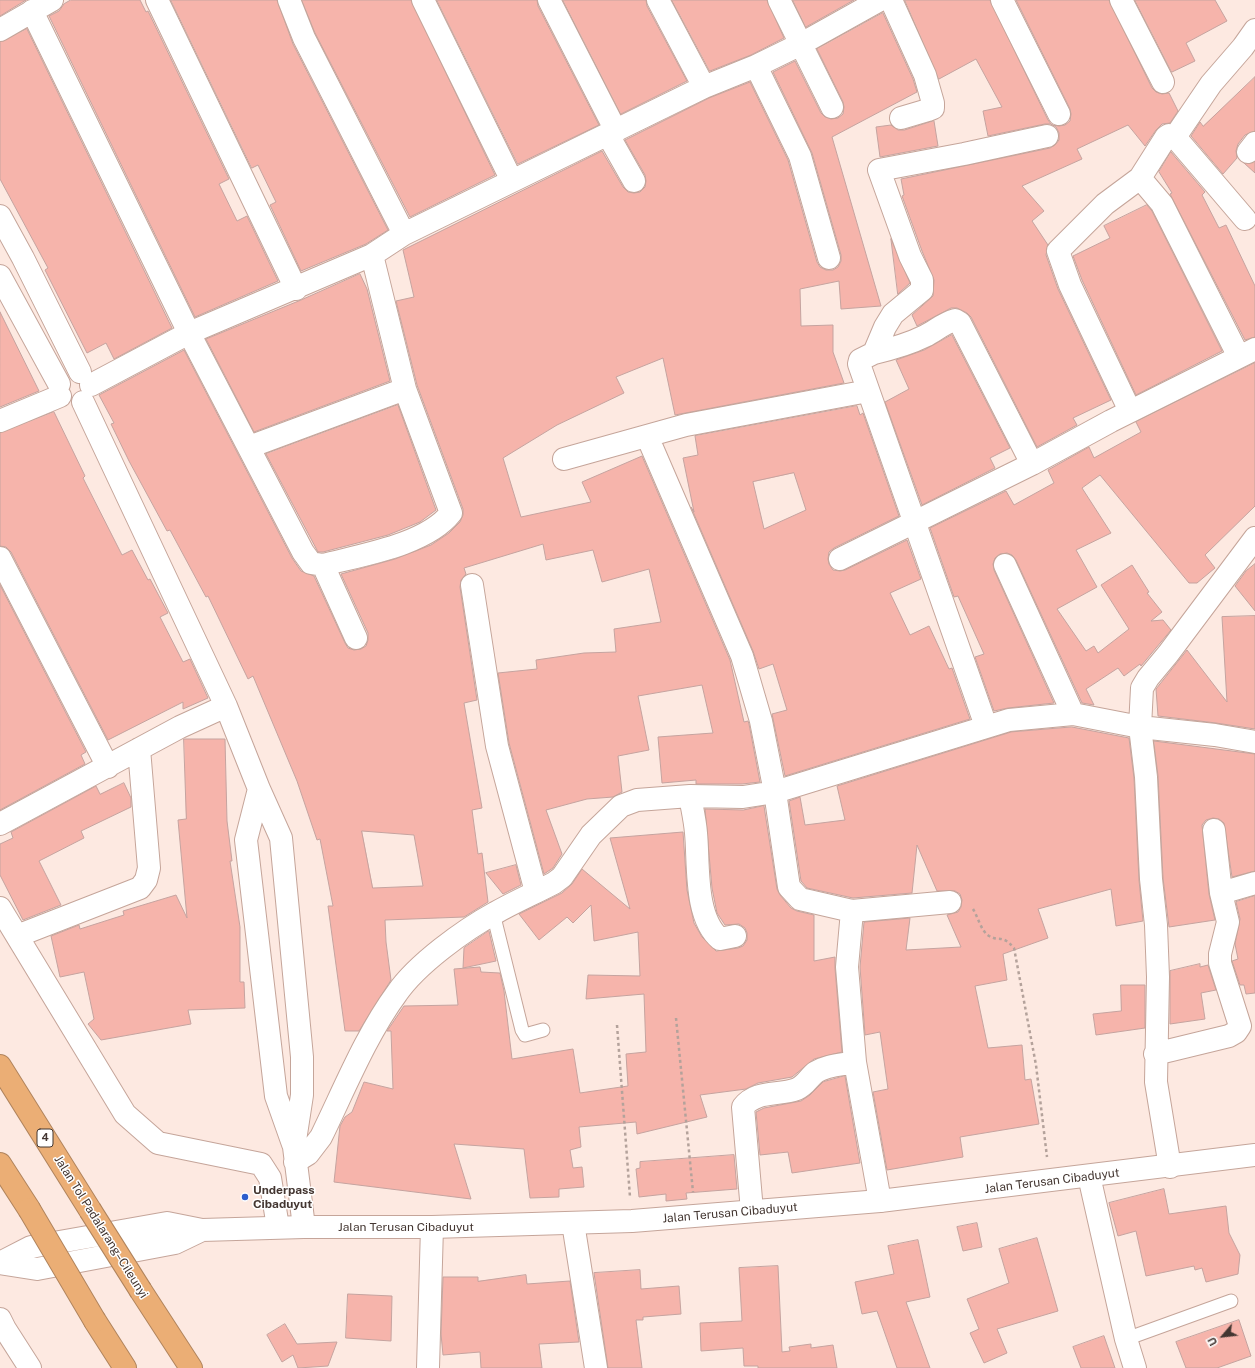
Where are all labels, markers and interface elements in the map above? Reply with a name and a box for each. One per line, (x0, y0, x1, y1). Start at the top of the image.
road number: 4 (37, 1129, 53, 1147)
street label: Jalan Tol Padalarang–Cileunyi (51, 1153, 151, 1301)
street label: Jalan Terusan Cibaduyut (984, 1166, 1120, 1196)
place label: Underpass Cibaduyut (253, 1183, 315, 1211)
marker: Underpass Cibaduyut (240, 1192, 250, 1202)
street label: Jalan Terusan Cibaduyut (662, 1200, 798, 1226)
street label: Jalan Terusan Cibaduyut (338, 1220, 474, 1234)
north arrow (1203, 1316, 1243, 1356)
text: U (1205, 1335, 1220, 1348)

